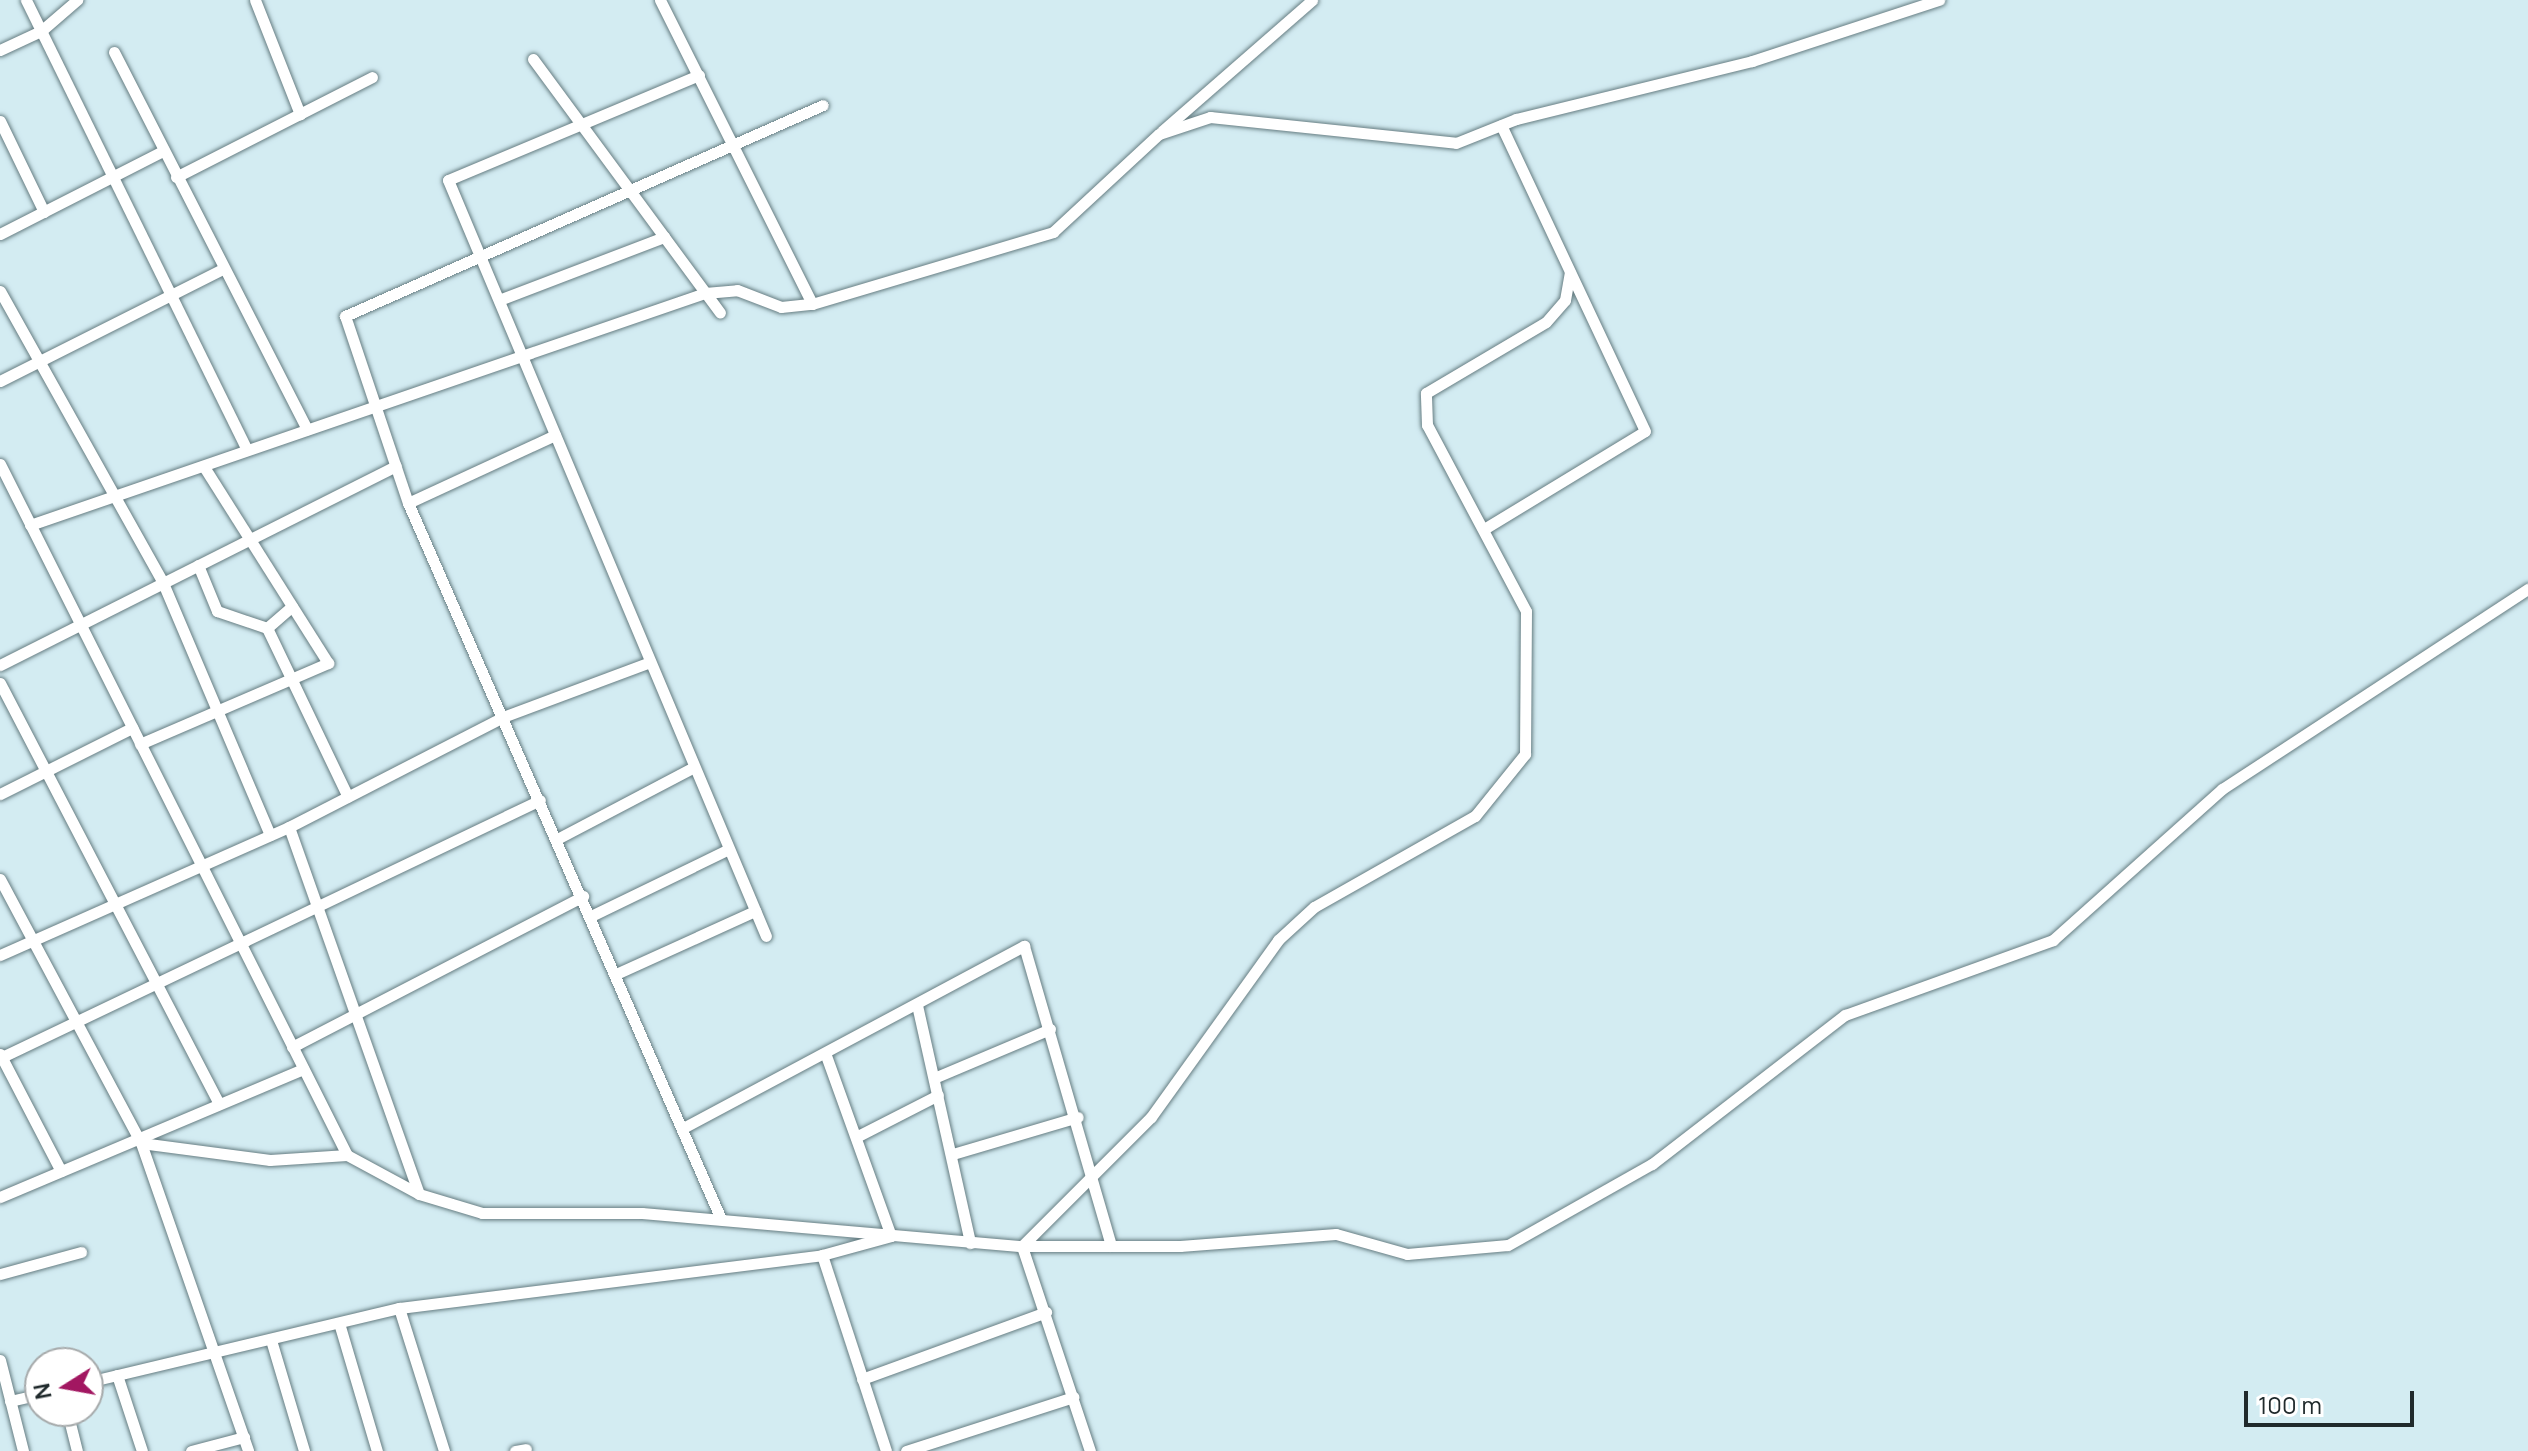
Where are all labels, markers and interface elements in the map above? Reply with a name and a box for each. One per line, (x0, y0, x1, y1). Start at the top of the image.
north arrow (24, 1347, 104, 1427)
scale bar (2248, 1375, 2418, 1425)
text: N (26, 1381, 59, 1402)
text: 100 m (2258, 1388, 2322, 1421)

